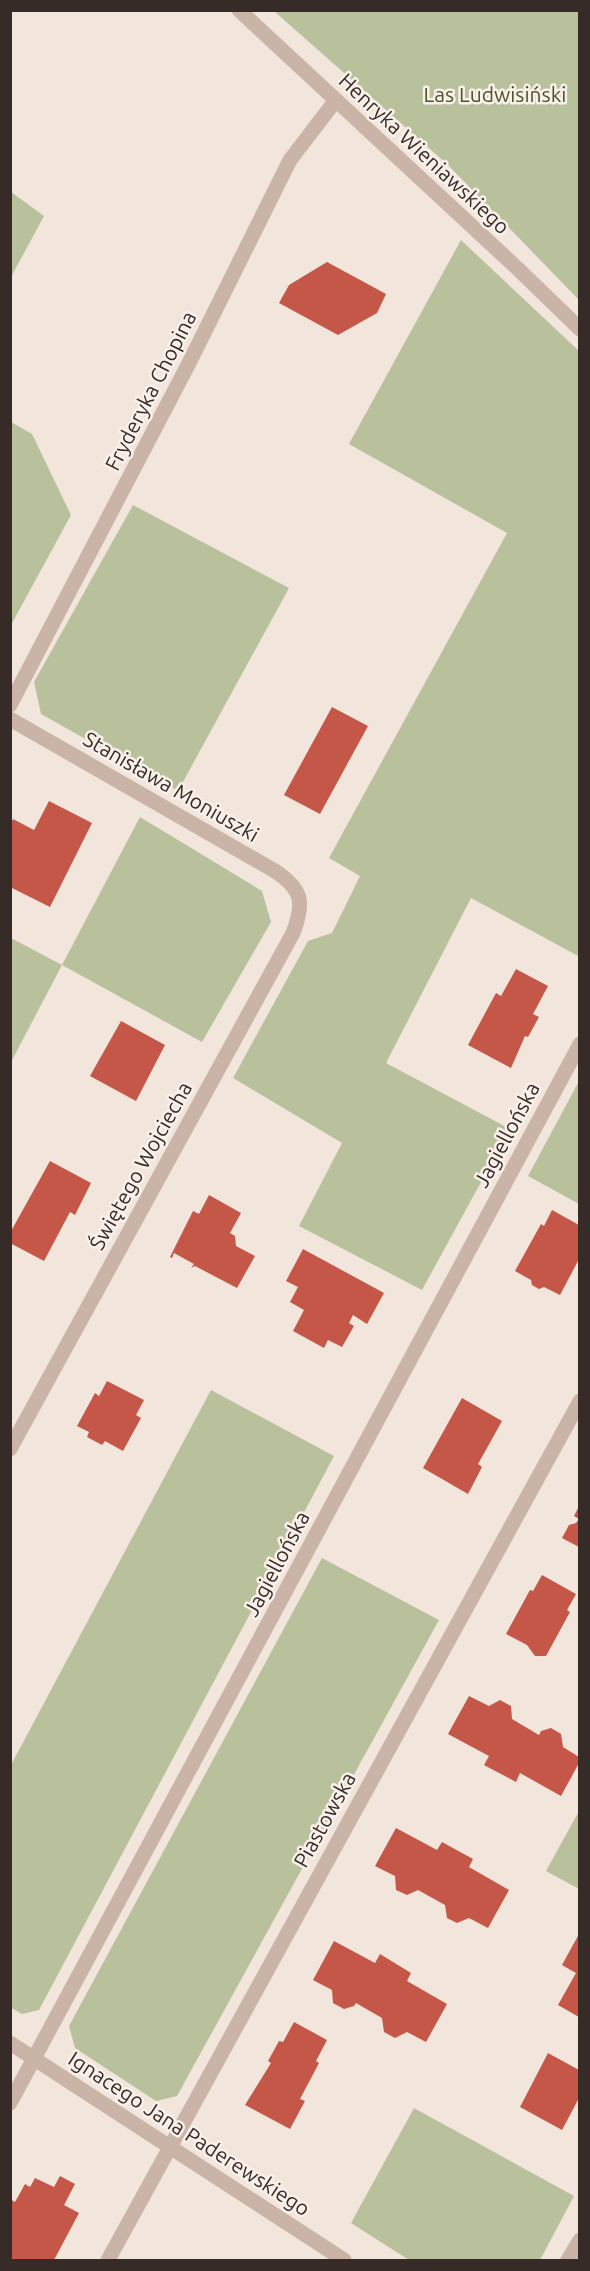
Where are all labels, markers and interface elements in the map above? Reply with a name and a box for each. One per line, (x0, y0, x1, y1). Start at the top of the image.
street label: Henryka Wieniawskiego (334, 68, 515, 239)
park label: Las Ludwisiński (424, 82, 566, 106)
street label: Fryderyka Chopina (100, 307, 201, 474)
street label: Stanisława Moniuszki (79, 726, 264, 846)
street label: Świętego Wojciecha (84, 1077, 196, 1254)
street label: Jagiellońska (468, 1078, 544, 1191)
street label: Jagiellońska (238, 1507, 314, 1620)
street label: Piastowska (288, 1768, 360, 1871)
street label: Ignacego Jana Paderewskiego (64, 2046, 315, 2220)

